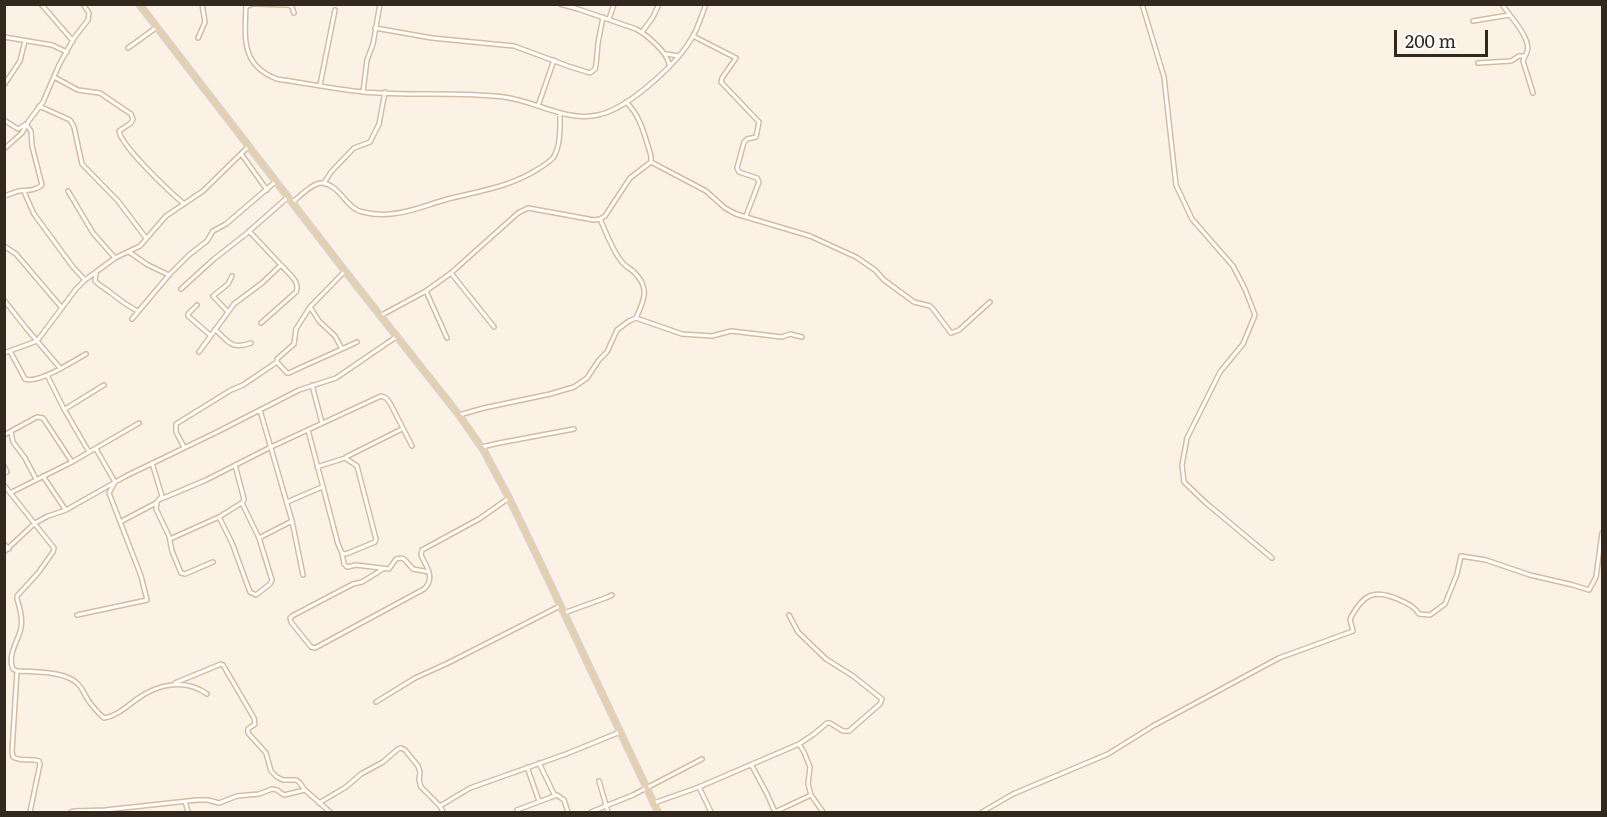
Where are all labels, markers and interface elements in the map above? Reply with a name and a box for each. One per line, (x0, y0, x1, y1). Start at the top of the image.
scale bar (1397, 18, 1492, 56)
text: 200 m (1405, 27, 1456, 54)

